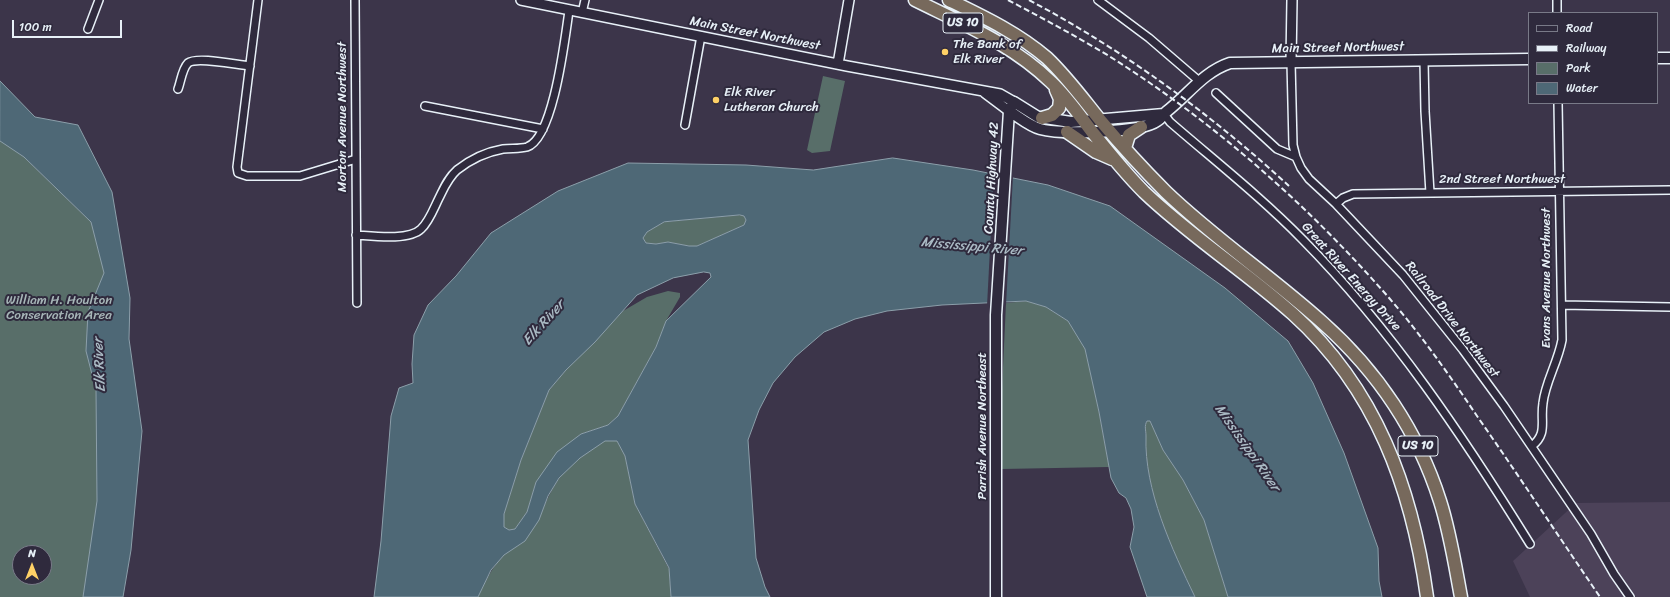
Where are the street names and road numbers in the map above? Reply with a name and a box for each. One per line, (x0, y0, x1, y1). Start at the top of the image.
road number: US 10 (943, 13, 983, 33)
street label: Main Street Northwest (688, 14, 822, 54)
street label: Main Street Northwest (1272, 39, 1404, 57)
street label: Morton Avenue Northwest (335, 42, 351, 192)
street label: County Highway 42 (981, 122, 1003, 234)
street label: 2nd Street Northwest (1439, 172, 1565, 188)
street label: Evans Avenue Northwest (1539, 208, 1555, 348)
street label: Great River Energy Drive (1298, 219, 1404, 335)
street label: Railroad Drive Northwest (1402, 259, 1502, 381)
street label: Parrish Avenue Northeast (975, 352, 991, 500)
road number: US 10 (1398, 436, 1438, 456)

